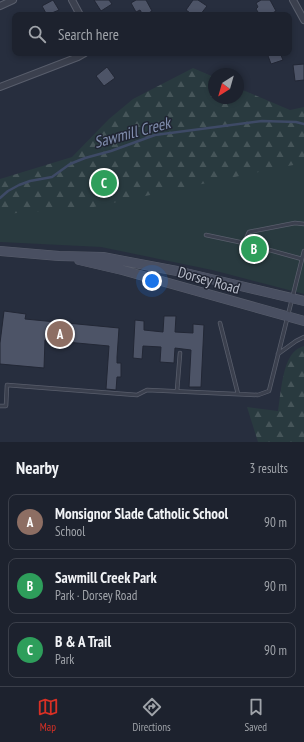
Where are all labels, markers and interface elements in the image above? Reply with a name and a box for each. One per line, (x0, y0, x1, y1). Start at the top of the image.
search box (12, 12, 292, 56)
icon: search (26, 23, 48, 45)
text: Search here (58, 25, 119, 44)
north arrow (208, 68, 244, 104)
water label: Sawmill Creek (92, 112, 174, 152)
pin: C (91, 168, 117, 198)
pin: B (241, 234, 267, 264)
street label: Dorsey Road (176, 262, 242, 298)
your location (142, 271, 162, 291)
pin: A (47, 319, 73, 349)
text: Nearby (16, 457, 59, 479)
text: 3 results (249, 460, 288, 477)
text: Monsignor Slade Catholic School (55, 504, 228, 523)
text: A (27, 514, 33, 531)
text: 90 m (264, 514, 287, 531)
text: School (55, 523, 85, 540)
text: Sawmill Creek Park (55, 568, 157, 587)
text: B (27, 578, 33, 595)
text: 90 m (264, 578, 287, 595)
text: Park · Dorsey Road (55, 587, 137, 604)
text: B & A Trail (55, 632, 111, 651)
text: C (27, 642, 33, 659)
text: 90 m (264, 642, 287, 659)
text: Park (55, 651, 74, 668)
tab: Map (37, 696, 59, 734)
tab: Directions (133, 696, 171, 734)
tab: Saved (244, 696, 267, 734)

